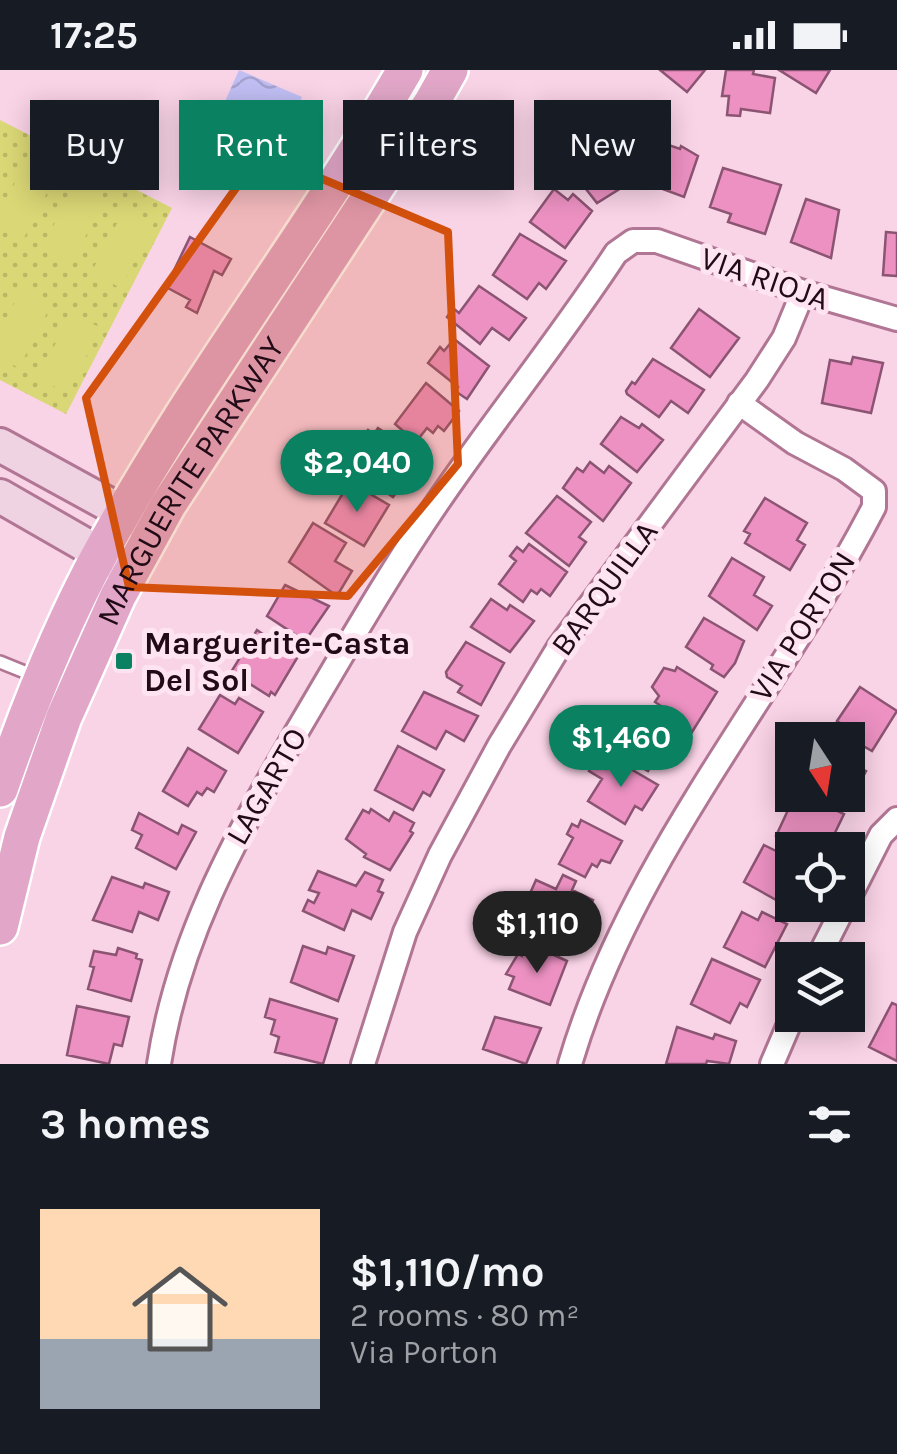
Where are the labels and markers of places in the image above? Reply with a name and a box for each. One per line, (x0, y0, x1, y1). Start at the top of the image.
pin: $2,040 (276, 430, 438, 515)
place label: Marguerite-Casta Del Sol (144, 625, 410, 699)
marker: Marguerite-Casta Del Sol (113, 650, 135, 672)
pin: $1,460 (540, 705, 702, 790)
pin: $1,110 (456, 891, 618, 976)

